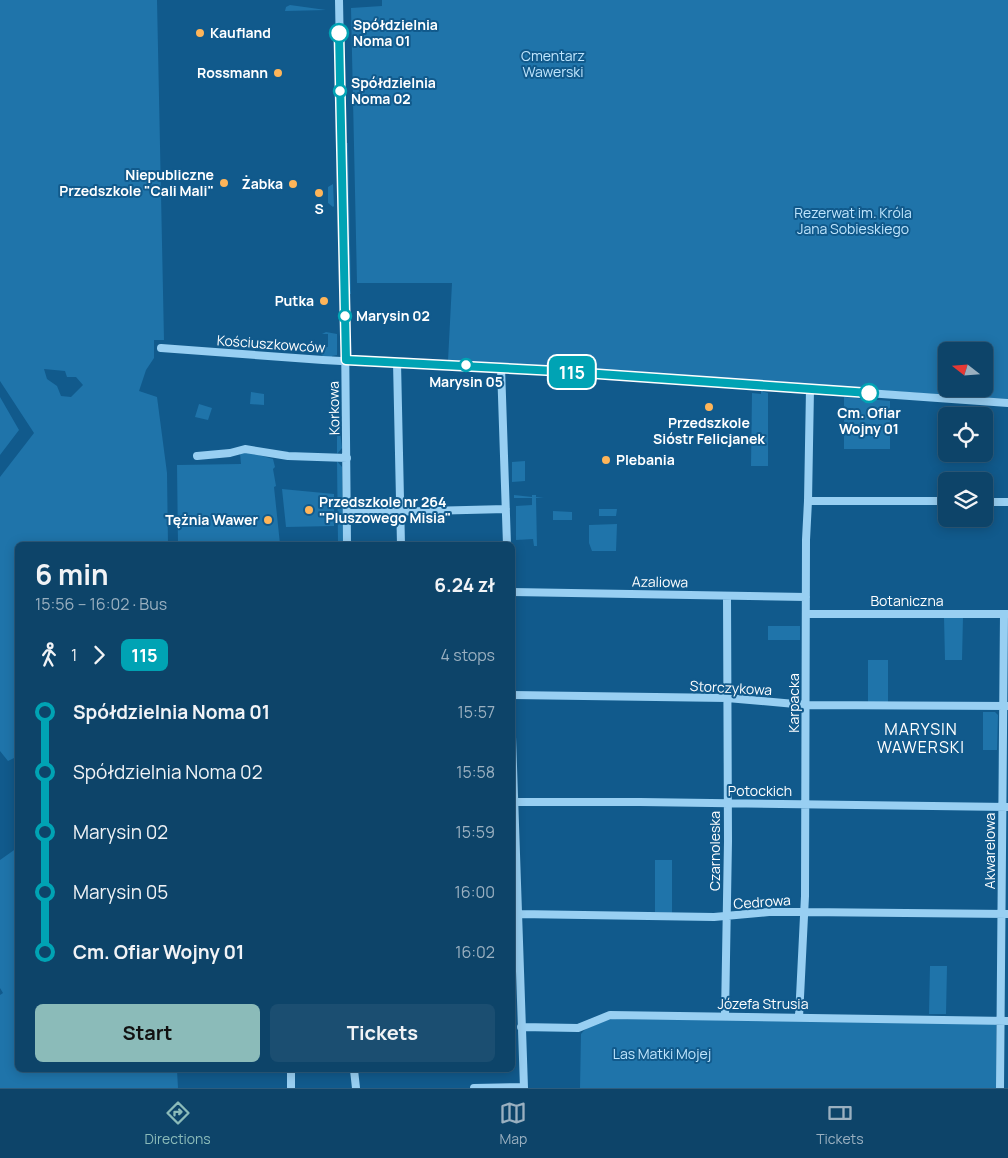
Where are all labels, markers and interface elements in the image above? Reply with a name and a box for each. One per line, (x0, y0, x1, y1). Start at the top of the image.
place label: Spółdzielnia Noma 01 (353, 15, 438, 50)
place label: Kaufland (210, 23, 271, 42)
marker: Spółdzielnia Noma 01 (329, 23, 349, 43)
marker: Kaufland (194, 27, 206, 39)
park label: Cmentarz Wawerski (521, 46, 585, 81)
place label: Rossmann (197, 63, 268, 82)
marker: Rossmann (272, 67, 284, 79)
place label: Spółdzielnia Noma 02 (351, 73, 436, 108)
marker: Spółdzielnia Noma 02 (333, 84, 347, 98)
place label: Niepubliczne Przedszkole "Cali Mali" (59, 165, 214, 200)
place label: Żabka (241, 174, 283, 193)
marker: Niepubliczne Przedszkole "Cali Mali" (218, 177, 230, 189)
marker: Żabka (287, 178, 299, 190)
marker: S (313, 187, 325, 199)
place label: S (314, 199, 324, 218)
park label: Rezerwat im. Króla Jana Sobieskiego (794, 203, 912, 238)
place label: Putka (275, 291, 314, 310)
marker: Putka (318, 295, 330, 307)
place label: Marysin 02 (356, 306, 430, 325)
marker: Marysin 02 (338, 309, 352, 323)
street label: Kościuszkowców (216, 330, 326, 357)
north arrow (938, 342, 992, 398)
map controls (938, 342, 993, 527)
line badge: 115 (543, 356, 601, 388)
marker: Marysin 05 (459, 358, 473, 372)
text: 115 (559, 360, 585, 384)
place label: Marysin 05 (429, 372, 503, 391)
street label: Korkowa (324, 381, 343, 435)
marker: Cm. Ofiar Wojny 01 (859, 383, 879, 403)
marker: Przedszkole Sióstr Felicjanek (703, 401, 715, 413)
place label: Cm. Ofiar Wojny 01 (837, 403, 901, 438)
button: locate (938, 407, 993, 462)
place label: Przedszkole Sióstr Felicjanek (653, 413, 765, 448)
place label: Plebania (616, 450, 675, 469)
marker: Plebania (600, 454, 612, 466)
button: layers (938, 472, 993, 527)
place label: Przedszkole nr 264 "Pluszowego Misia" (319, 492, 451, 527)
marker: Przedszkole nr 264 "Pluszowego Misia" (303, 504, 315, 516)
place label: Tężnia Wawer (165, 510, 258, 529)
marker: Tężnia Wawer (262, 514, 274, 526)
text: 6 min (35, 555, 109, 593)
text: 6.24 zł (434, 572, 495, 598)
street label: Azaliowa (632, 572, 688, 591)
street label: Botaniczna (870, 591, 944, 610)
text: 15:56 – 16:02 · Bus (35, 593, 167, 615)
icon: walk (35, 641, 63, 669)
icon: forward (85, 641, 113, 669)
text: 115 (131, 643, 158, 667)
text: 1 (71, 644, 77, 666)
text: 4 stops (441, 644, 495, 666)
street label: Karpacka (784, 673, 803, 733)
street label: Storczykowa (689, 676, 773, 699)
text: Spółdzielnia Noma 01 (73, 699, 270, 725)
text: 15:57 (457, 701, 495, 723)
district label: MARYSIN WAWERSKI (877, 718, 965, 758)
text: Spółdzielnia Noma 02 (73, 759, 262, 785)
text: 15:58 (456, 761, 495, 783)
street label: Potockich (728, 781, 792, 800)
street label: Czarnoleska (705, 811, 724, 891)
street label: Akwarelowa (980, 813, 999, 889)
text: Marysin 02 (73, 819, 168, 845)
text: 15:59 (456, 821, 495, 843)
text: Marysin 05 (73, 879, 168, 905)
text: 16:00 (455, 881, 495, 903)
street label: Cedrowa (733, 890, 791, 913)
text: Cm. Ofiar Wojny 01 (73, 939, 244, 965)
text: 16:02 (455, 941, 495, 963)
street label: Józefa Strusia (718, 994, 808, 1013)
button: Start (35, 1004, 260, 1062)
button: Tickets (270, 1004, 495, 1062)
park label: Las Matki Mojej (613, 1044, 711, 1063)
tab: Directions (144, 1099, 211, 1148)
tab: Map (499, 1099, 527, 1148)
tab: Tickets (816, 1099, 864, 1148)

